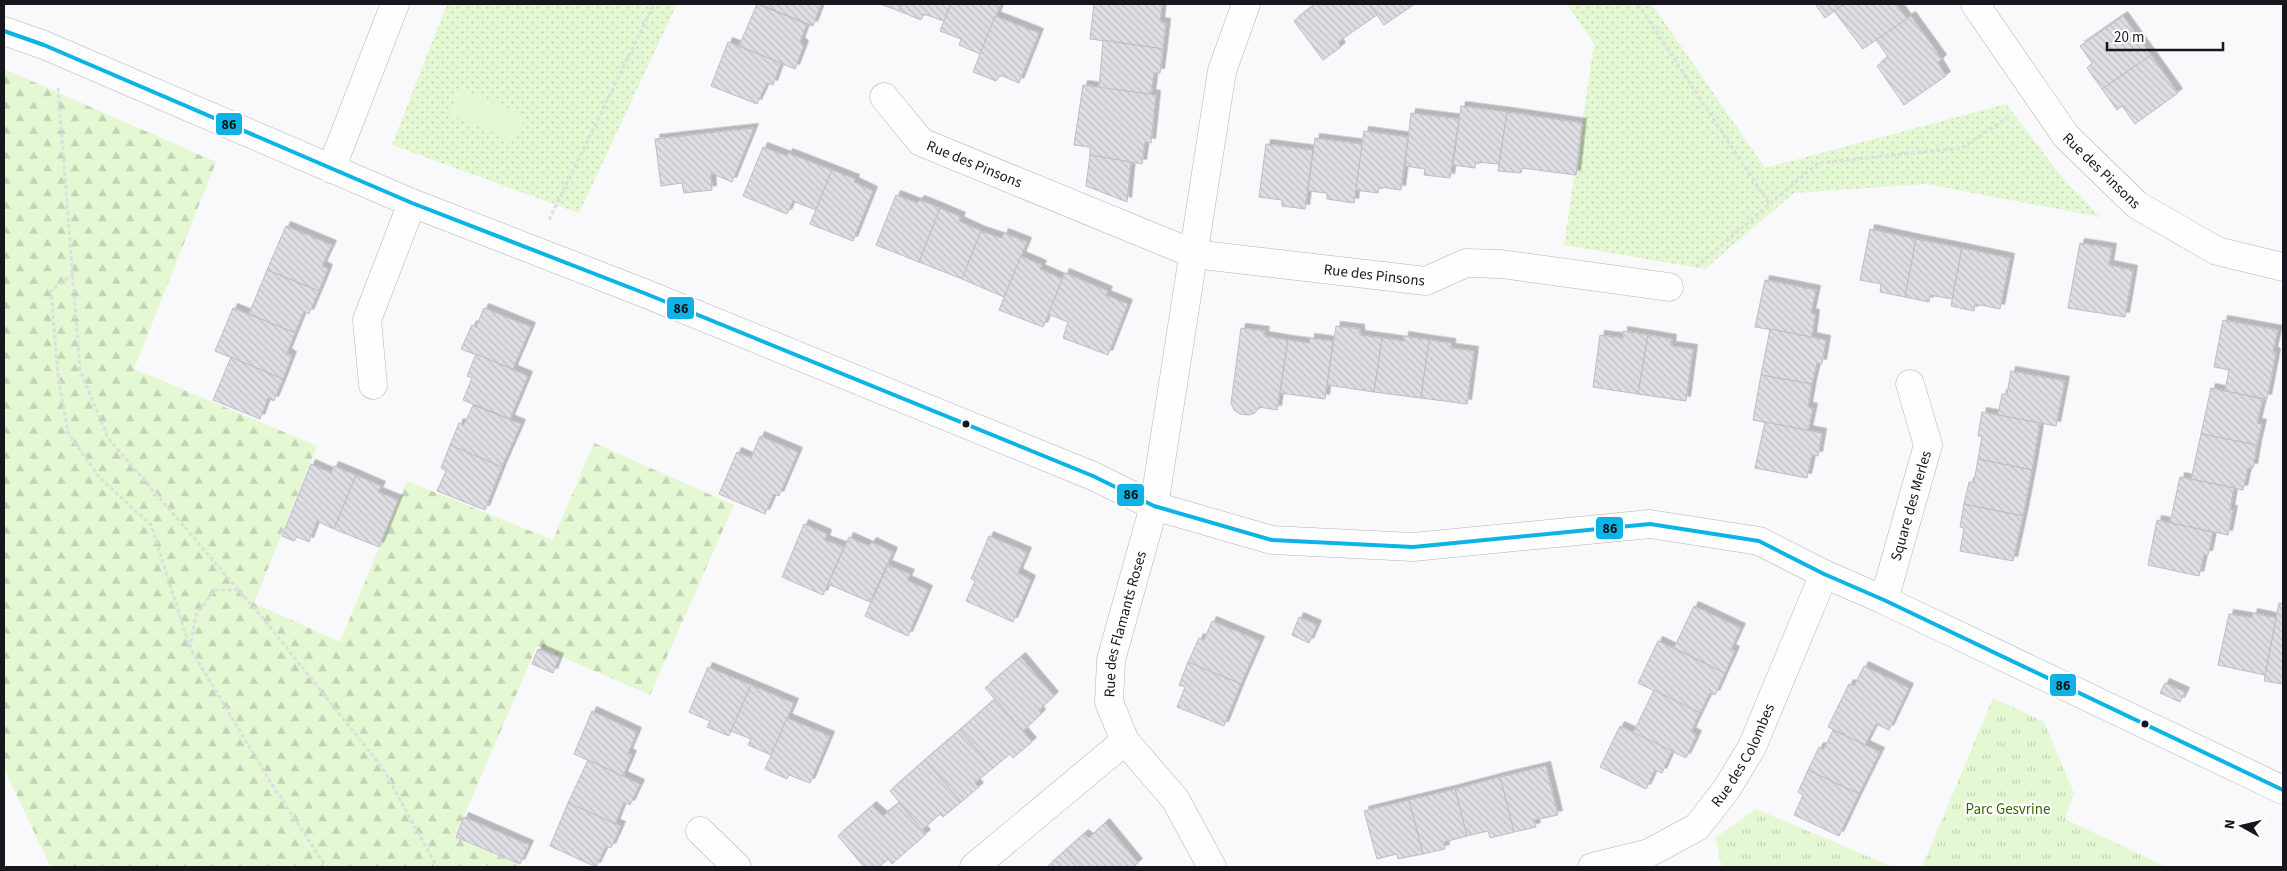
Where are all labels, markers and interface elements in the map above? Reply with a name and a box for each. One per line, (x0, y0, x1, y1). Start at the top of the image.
scale bar (2107, 20, 2223, 52)
text: 20 m (2114, 27, 2144, 48)
line badge: 86 (215, 112, 243, 136)
text: 86 (222, 115, 236, 135)
street label: Rue des Pinsons (2058, 128, 2145, 214)
street label: Rue des Pinsons (923, 135, 1025, 193)
street label: Rue des Pinsons (1323, 259, 1426, 291)
line badge: 86 (666, 296, 695, 320)
text: 86 (674, 299, 688, 319)
unlabelled marker (961, 419, 971, 429)
street label: Square des Merles (1885, 448, 1936, 563)
line badge: 86 (1116, 483, 1145, 507)
text: 86 (1124, 485, 1138, 505)
line badge: 86 (1595, 516, 1624, 540)
text: 86 (1603, 519, 1617, 539)
street label: Rue des Flamants Roses (1099, 548, 1151, 698)
line badge: 86 (2049, 673, 2077, 697)
text: 86 (2056, 676, 2070, 696)
street label: Rue des Colombes (1706, 700, 1779, 811)
unlabelled marker (2140, 719, 2150, 729)
park label: Parc Gesvrine (1966, 799, 2050, 820)
north arrow (2217, 801, 2267, 851)
text: N (2220, 818, 2241, 830)

